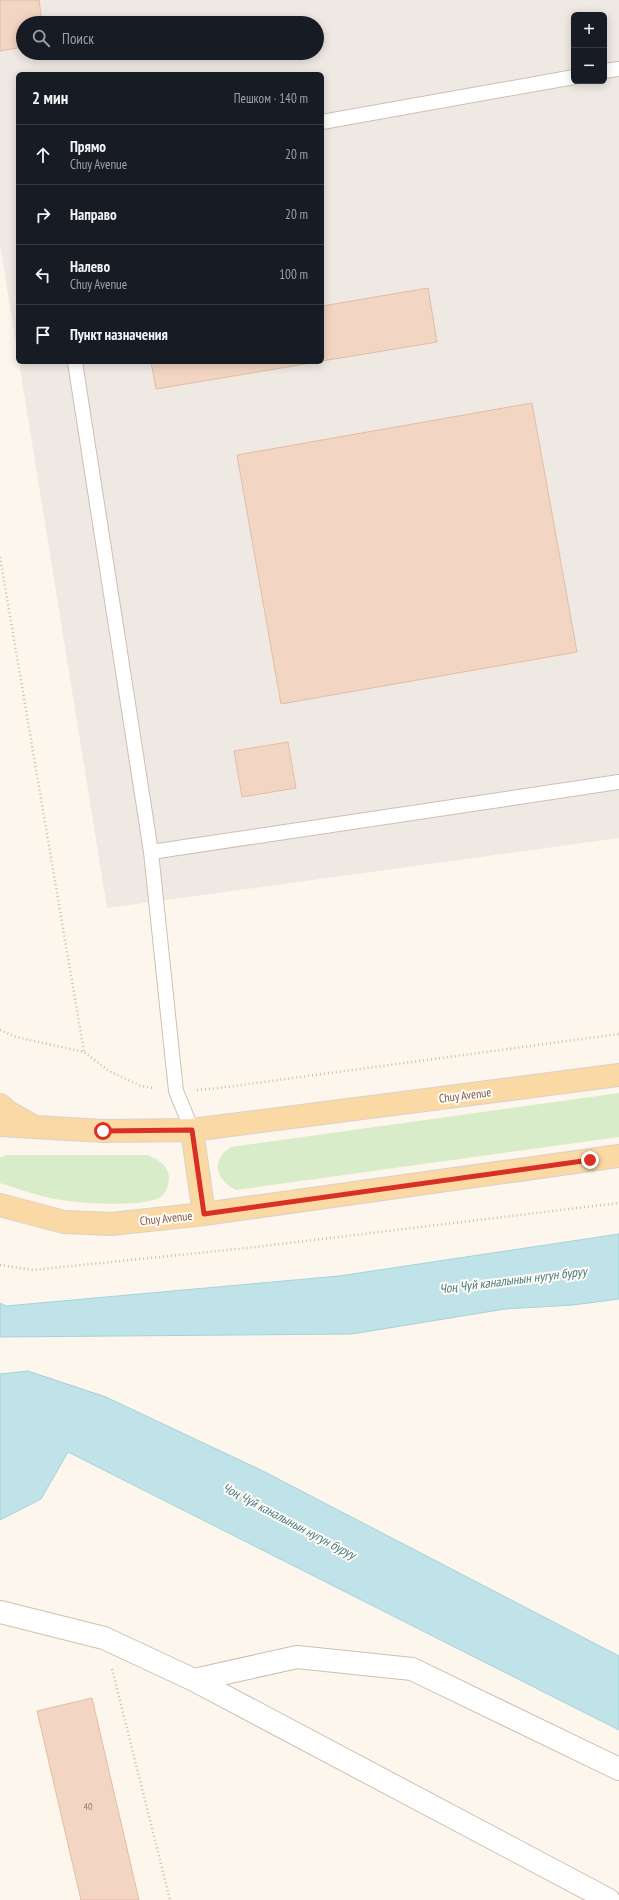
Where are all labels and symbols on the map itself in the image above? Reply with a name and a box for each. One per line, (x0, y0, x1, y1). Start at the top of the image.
street label: Chuy Avenue (438, 1084, 492, 1106)
route start (94, 1122, 112, 1140)
route end (581, 1151, 599, 1169)
street label: Chuy Avenue (139, 1208, 193, 1228)
water label: Чоң Чүй каналынын нугун буруу (438, 1262, 590, 1297)
water label: Чоң Чүй каналынын нугун буруу (220, 1479, 360, 1564)
house number: 40 (84, 1800, 93, 1813)

